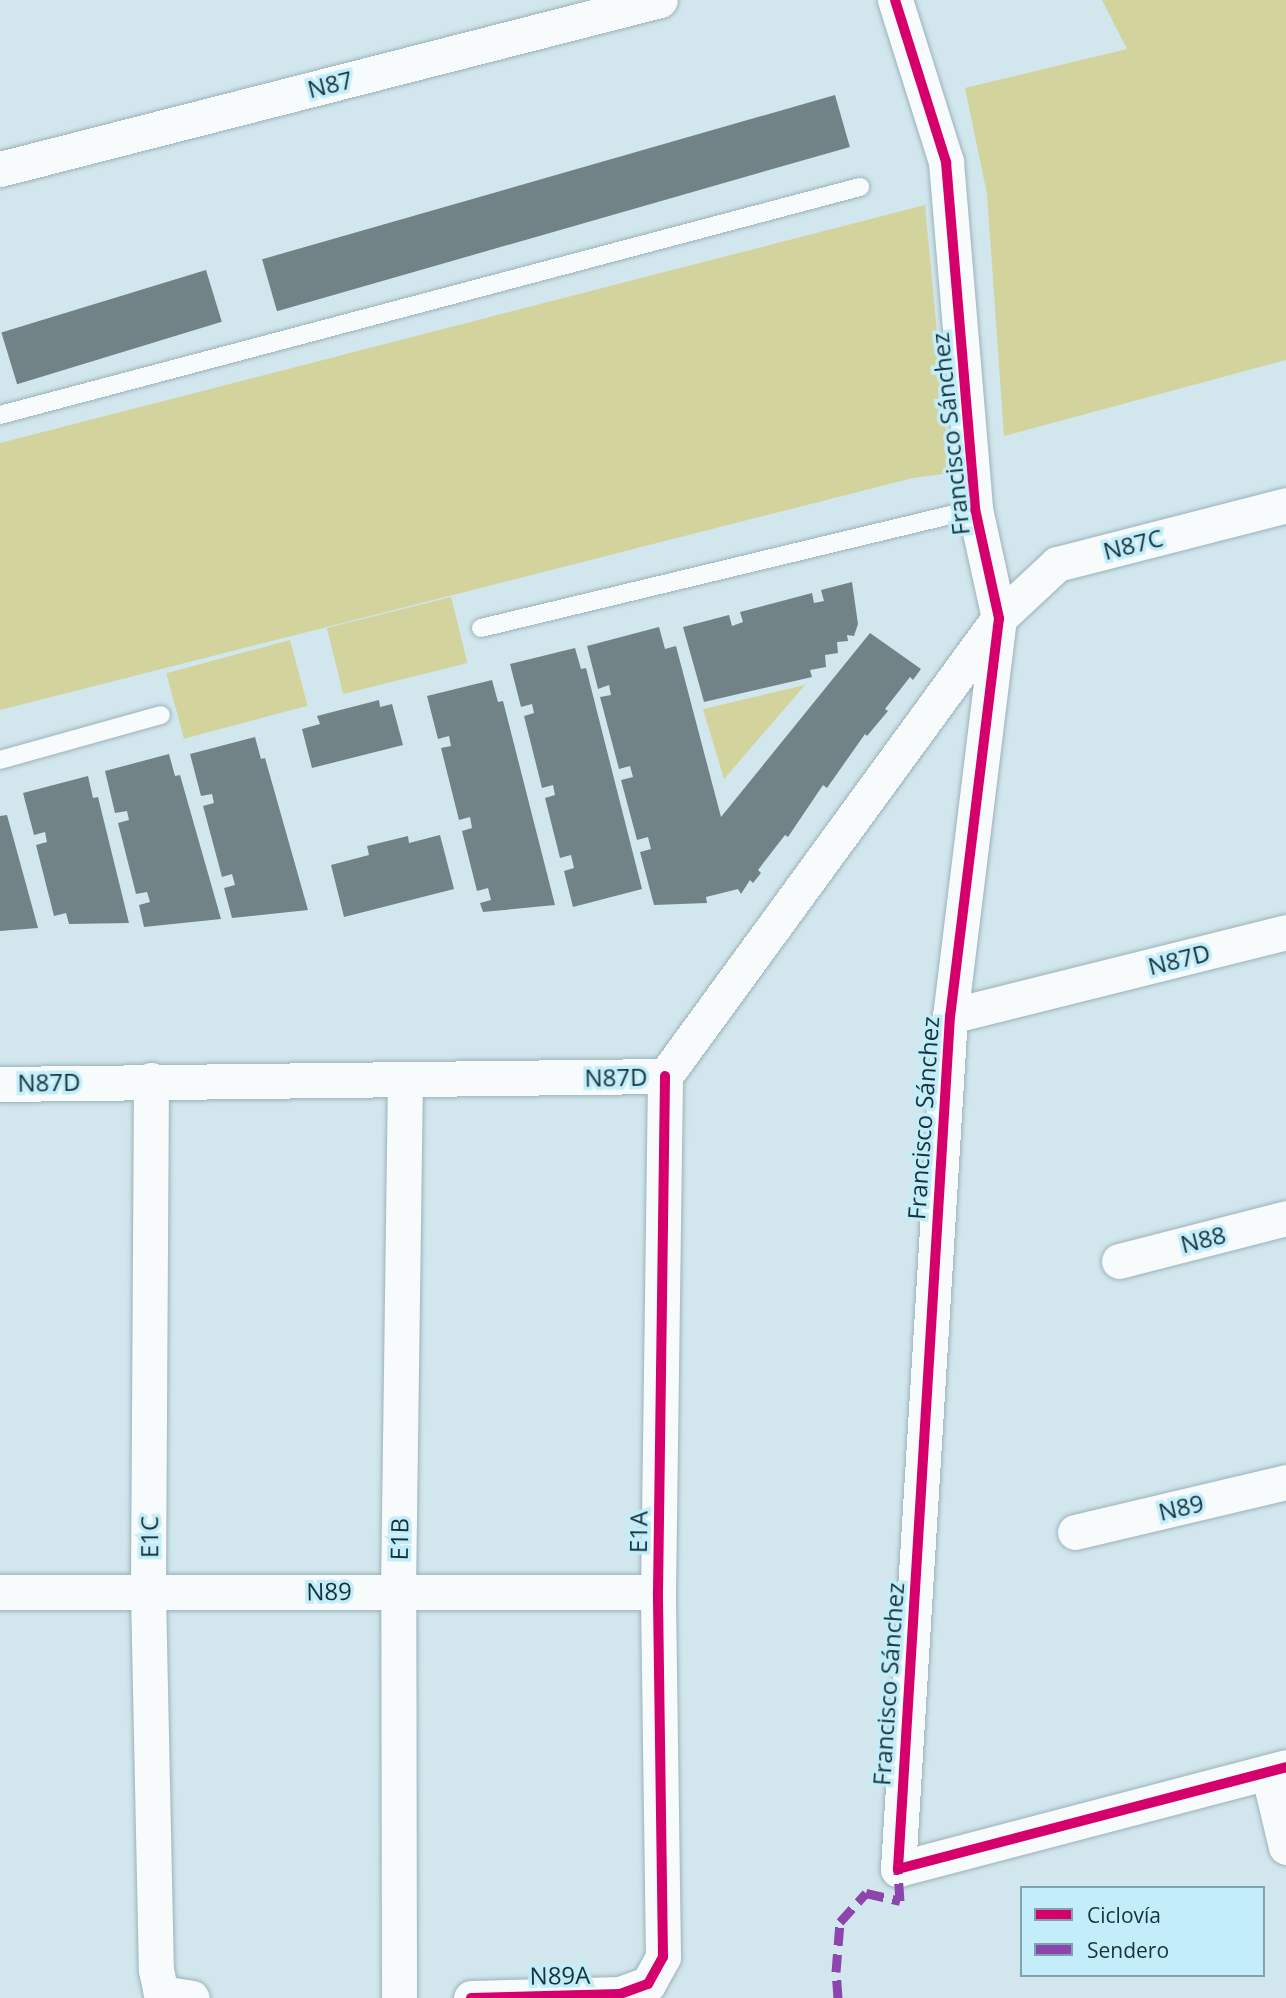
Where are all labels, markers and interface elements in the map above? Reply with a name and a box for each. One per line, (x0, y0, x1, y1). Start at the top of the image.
street label: N87 (304, 65, 356, 103)
street label: Francisco Sánchez (925, 331, 975, 537)
street label: N87C (1100, 523, 1166, 565)
street label: N87D (1145, 937, 1213, 981)
street label: Francisco Sánchez (902, 1015, 944, 1221)
street label: N87D (584, 1062, 648, 1092)
street label: N87D (17, 1067, 81, 1097)
street label: N88 (1177, 1220, 1229, 1258)
street label: N89 (1156, 1488, 1206, 1526)
street label: E1A (623, 1511, 653, 1553)
street label: E1C (135, 1516, 163, 1558)
street label: E1B (384, 1517, 414, 1561)
street label: N89 (306, 1576, 352, 1606)
street label: Francisco Sánchez (867, 1581, 909, 1787)
legend (1020, 1886, 1265, 1977)
text: Ciclovía (1087, 1901, 1161, 1929)
text: Sendero (1087, 1936, 1169, 1964)
street label: N89A (529, 1960, 591, 1990)

